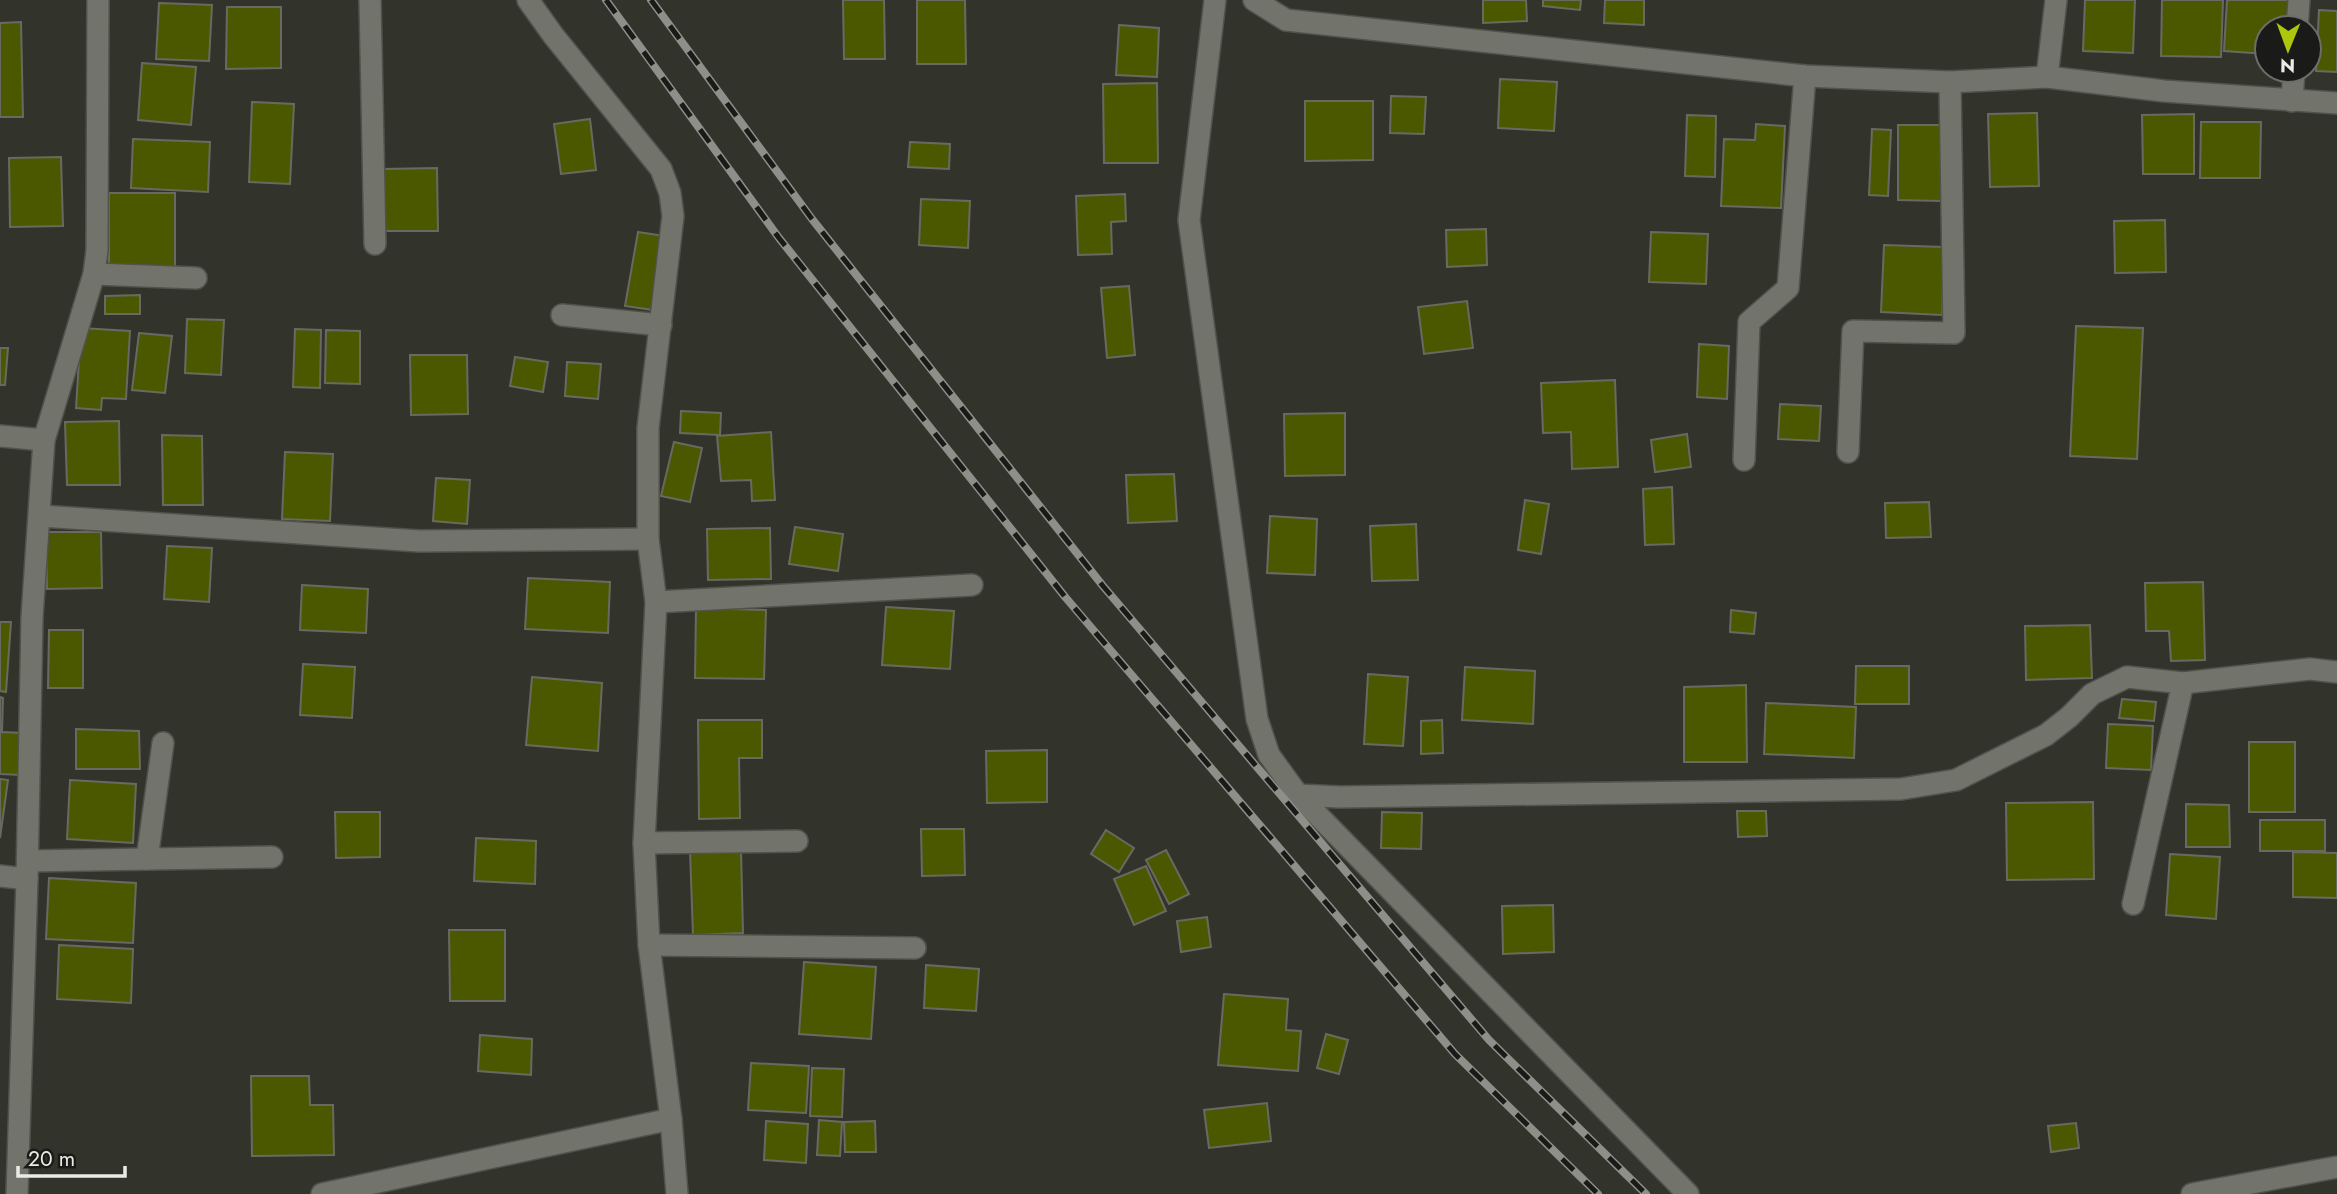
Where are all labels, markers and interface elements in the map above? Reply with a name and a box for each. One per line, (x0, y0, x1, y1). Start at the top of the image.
north arrow (2253, 14, 2323, 84)
text: N (2280, 52, 2295, 79)
scale bar (18, 1134, 124, 1178)
text: 20 m (28, 1144, 75, 1174)

